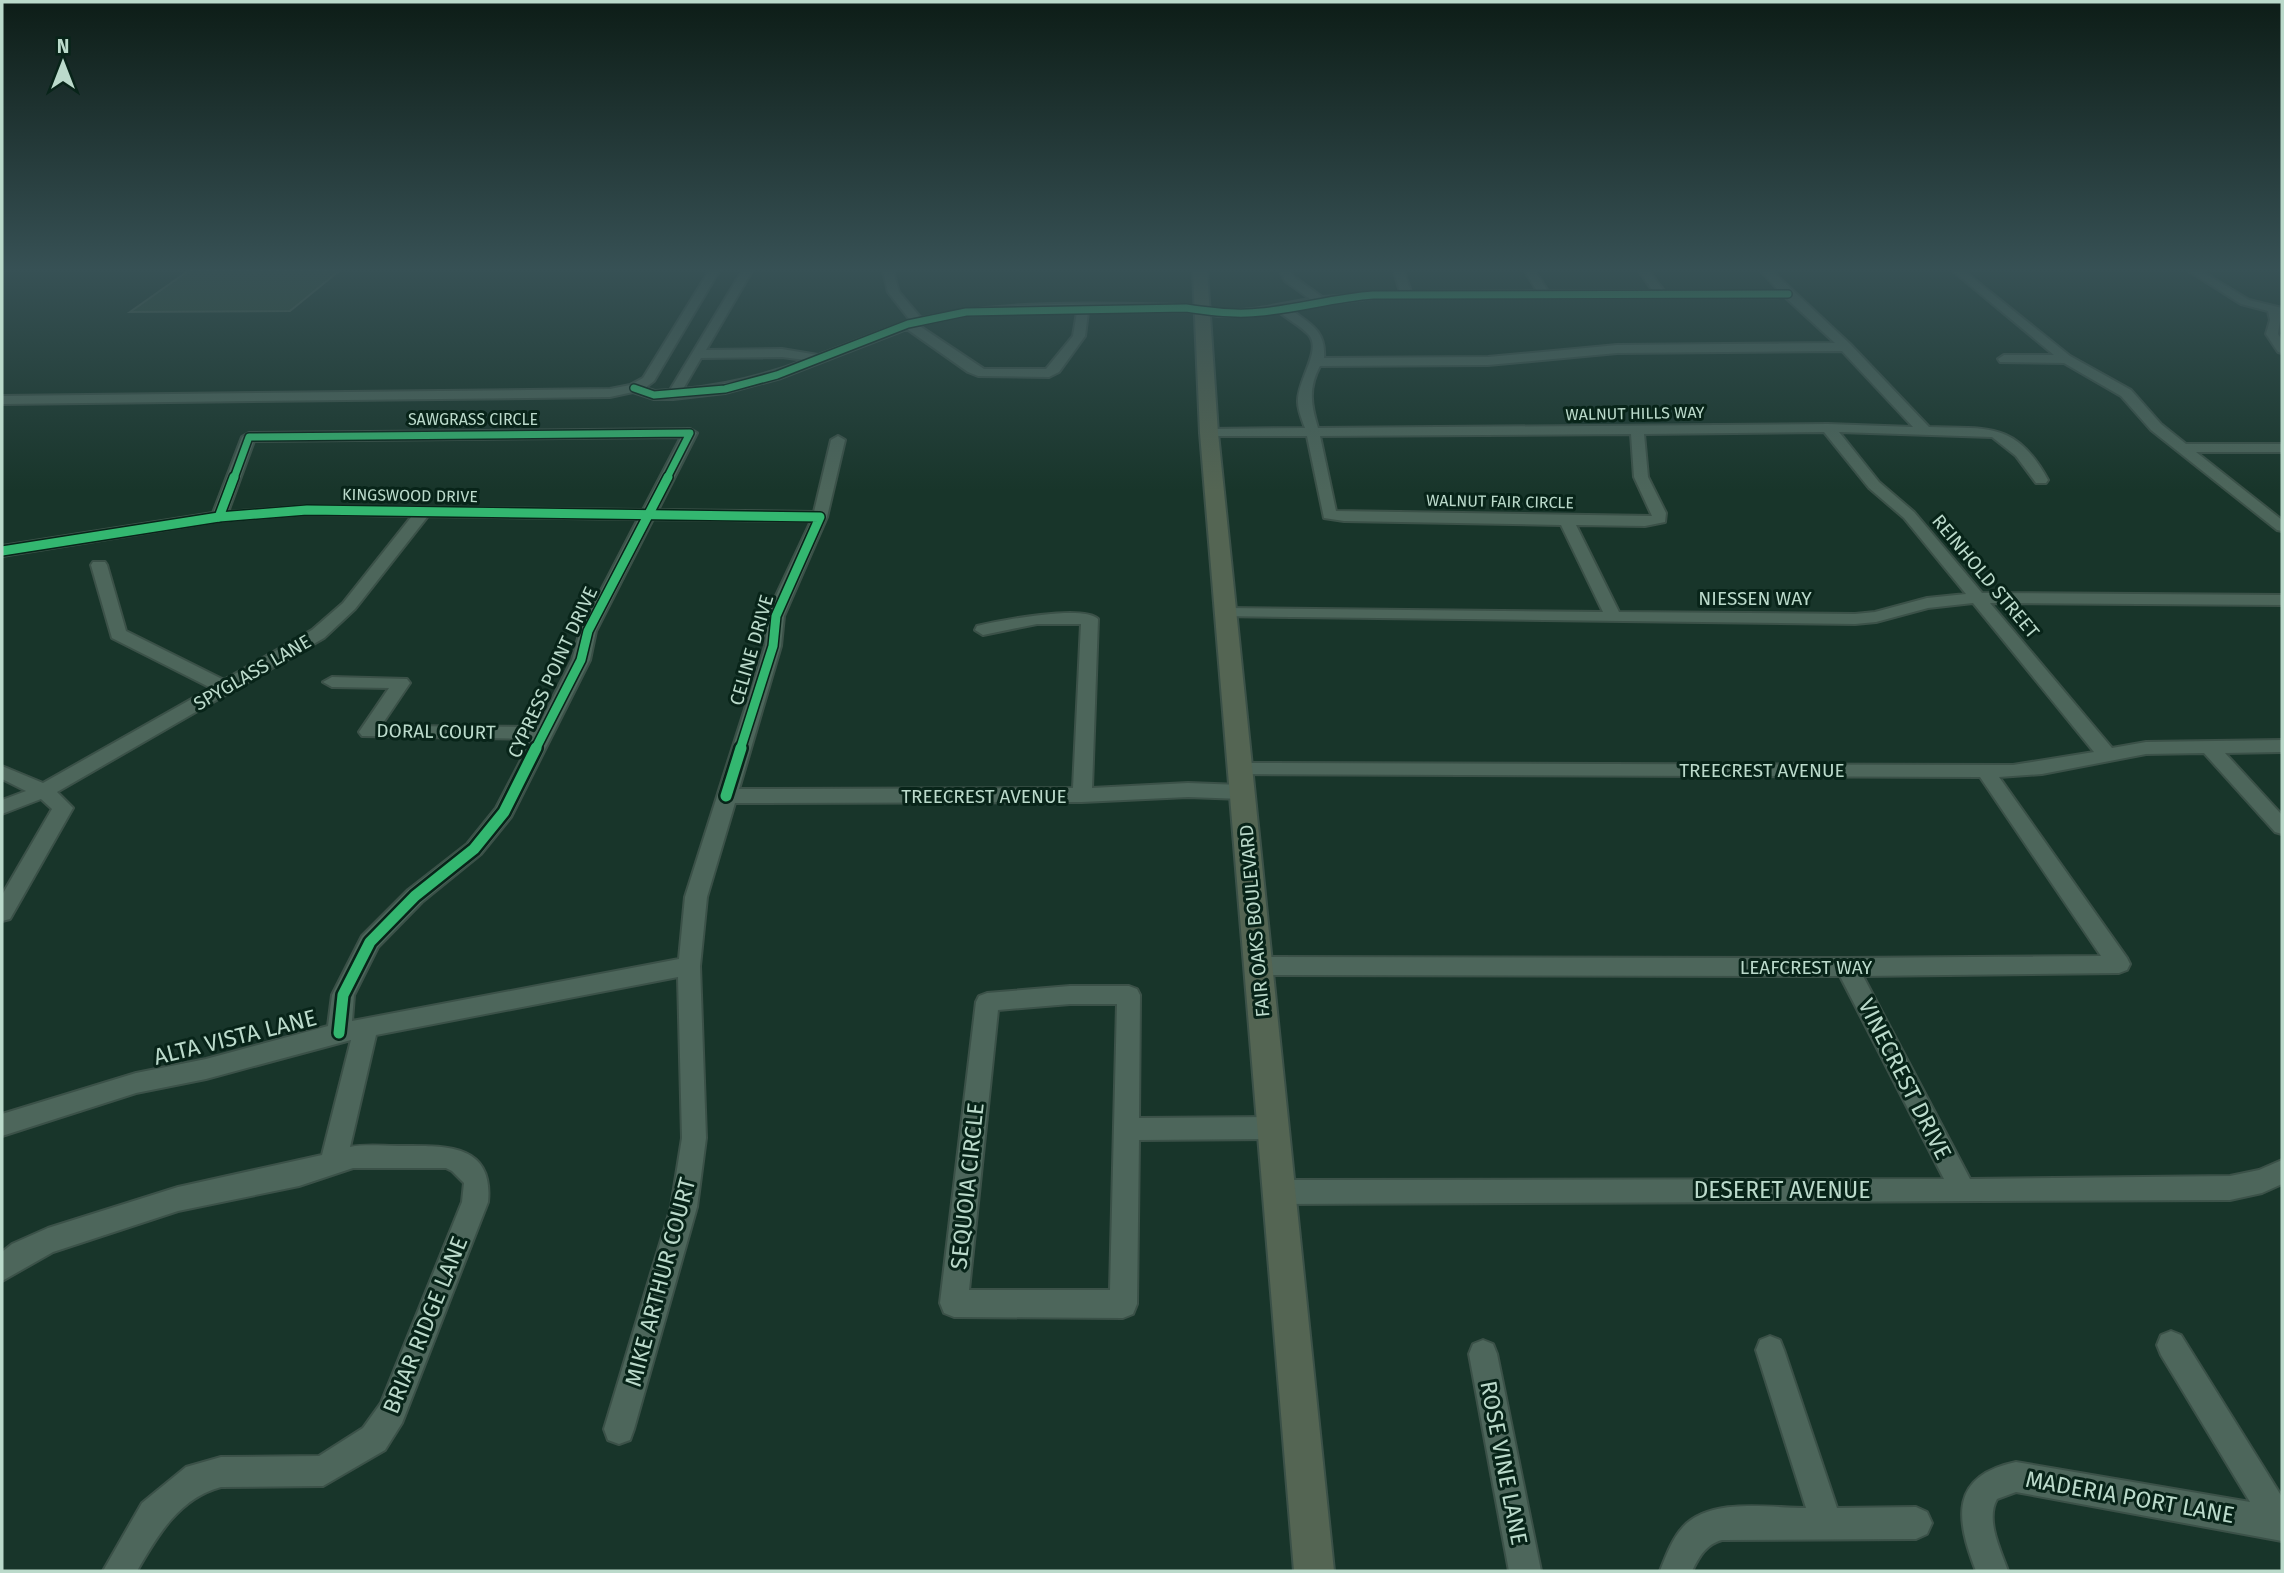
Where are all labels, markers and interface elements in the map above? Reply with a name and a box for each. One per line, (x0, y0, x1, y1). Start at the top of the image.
north arrow (28, 28, 98, 98)
text: N (57, 35, 69, 58)
street label: WALNUT HILLS WAY (1565, 403, 1705, 424)
street label: SAWGRASS CIRCLE (408, 410, 538, 429)
street label: KINGSWOOD DRIVE (342, 485, 478, 506)
street label: WALNUT FAIR CIRCLE (1426, 491, 1574, 512)
street label: REINHOLD STREET (1927, 510, 2044, 643)
street label: CYPRESS POINT DRIVE (503, 583, 602, 762)
street label: NIESSEN WAY (1698, 587, 1812, 610)
street label: CELINE DRIVE (725, 592, 778, 708)
street label: SPYGLASS LANE (189, 629, 315, 715)
street label: DORAL COURT (376, 719, 496, 744)
street label: TREECREST AVENUE (1679, 759, 1845, 782)
street label: TREECREST AVENUE (901, 785, 1067, 808)
street label: FAIR OAKS BOULEVARD (1235, 824, 1274, 1018)
street label: LEAFCREST WAY (1740, 956, 1873, 979)
street label: VINECREST DRIVE (1852, 994, 1958, 1164)
street label: ALTA VISTA LANE (151, 1003, 319, 1071)
street label: SEQUOIA CIRCLE (944, 1101, 990, 1271)
street label: MIKE ARTHUR COURT (619, 1174, 701, 1389)
street label: DESERET AVENUE (1693, 1176, 1871, 1204)
street label: BRIAR RIDGE LANE (377, 1232, 473, 1418)
street label: ROSE VINE LANE (1474, 1378, 1534, 1548)
street label: MADERIA PORT LANE (2023, 1465, 2237, 1529)

